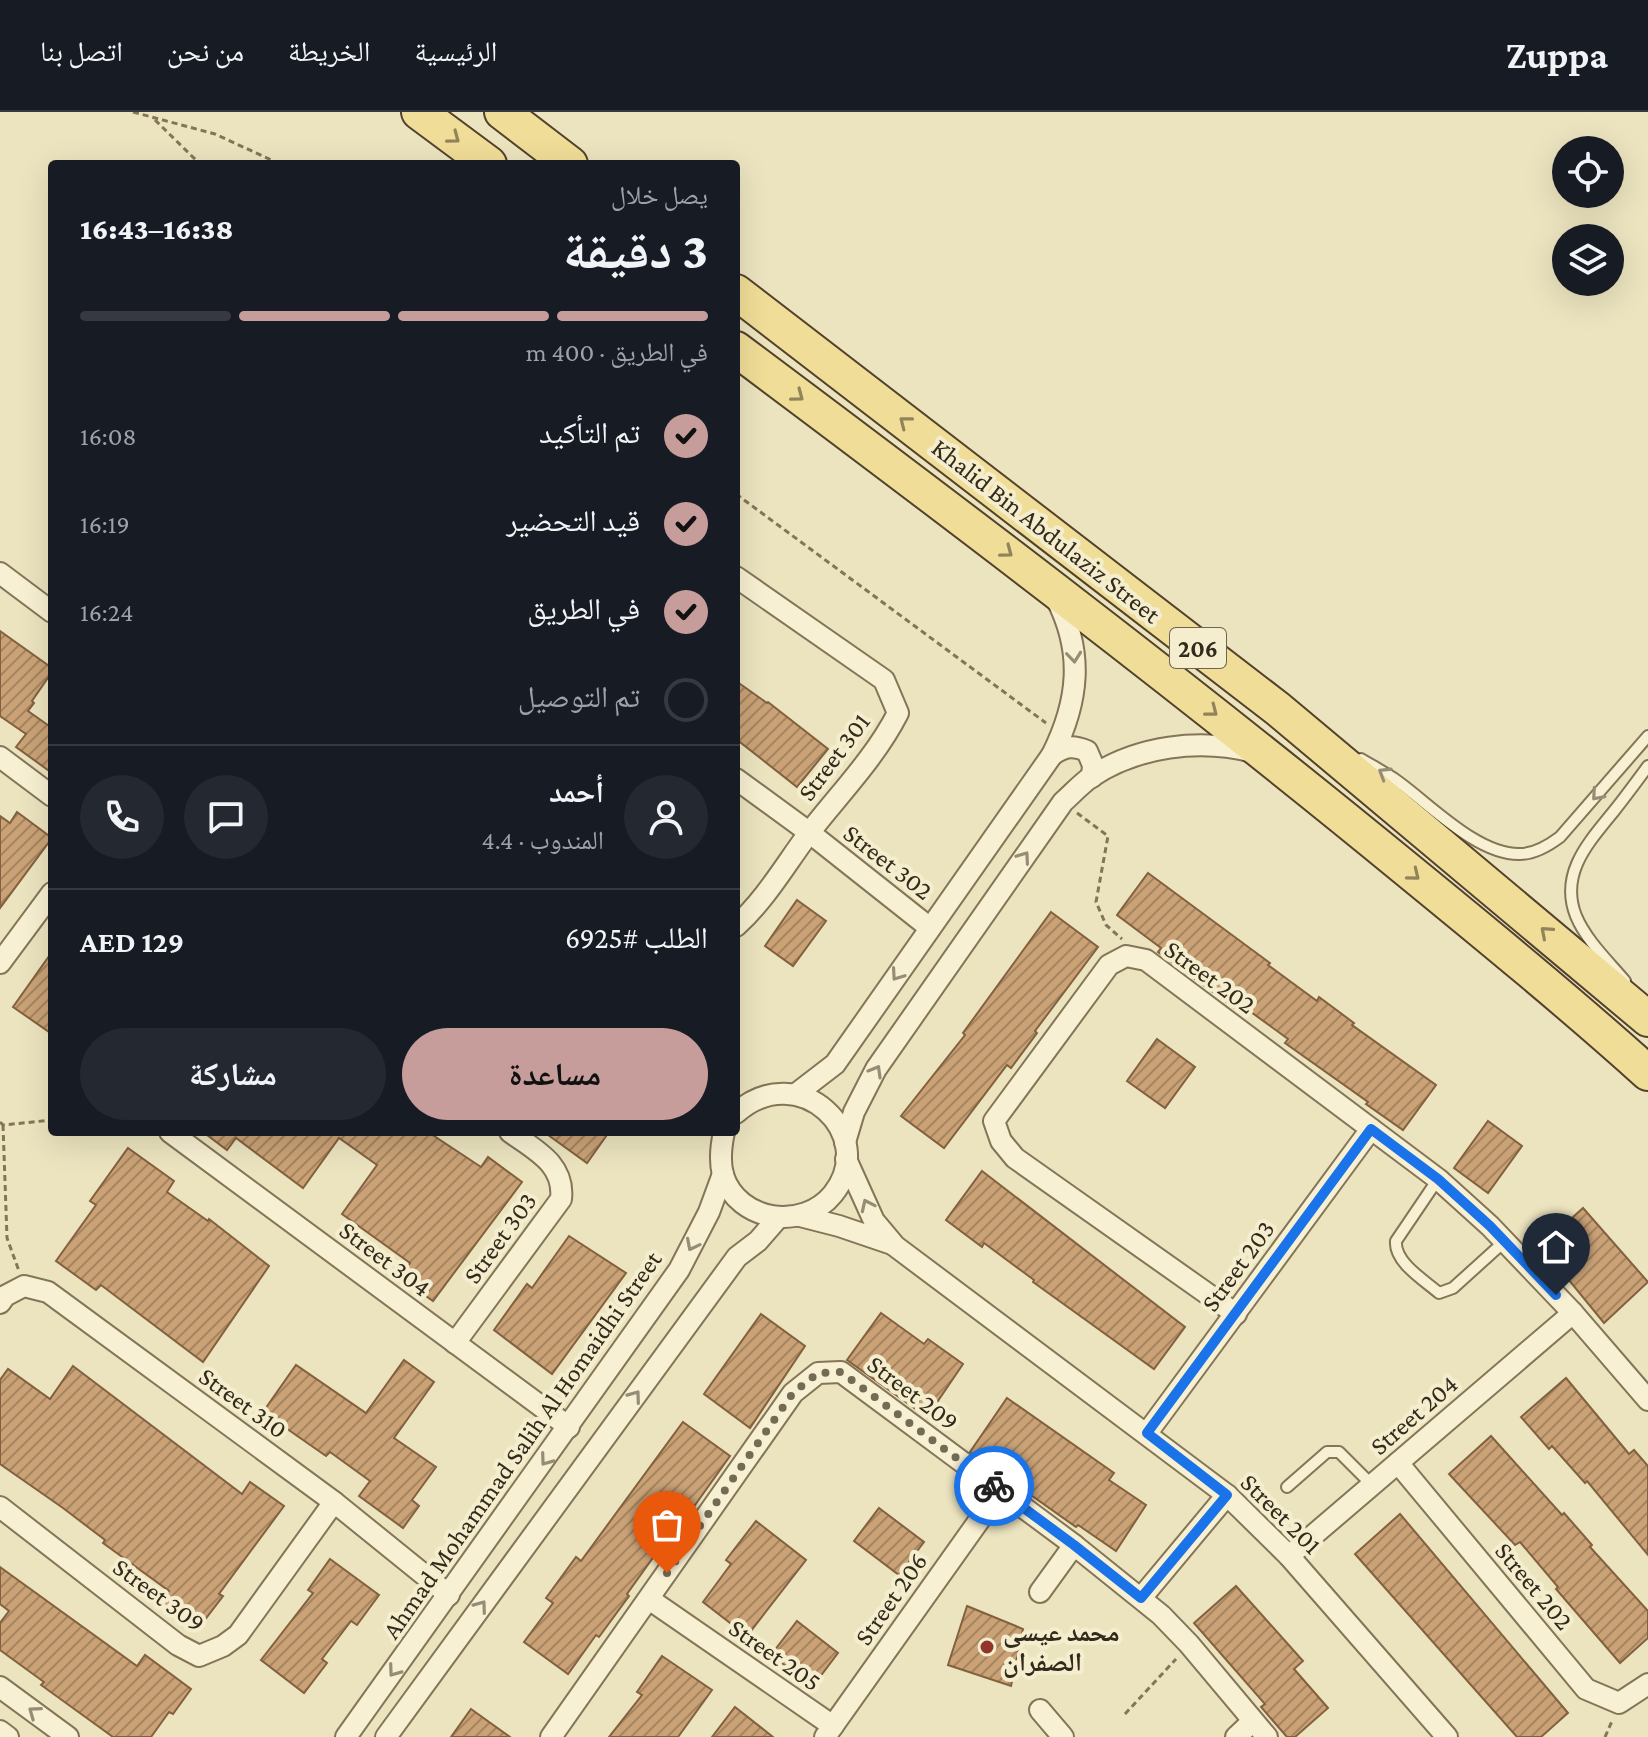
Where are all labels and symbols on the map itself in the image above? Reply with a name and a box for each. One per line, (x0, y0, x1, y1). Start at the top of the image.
one-way arrow (445, 128, 460, 143)
one-way arrow (790, 386, 804, 401)
one-way arrow (899, 417, 913, 431)
street label: Khalid Bin Abdulaziz Street (926, 433, 1166, 629)
one-way arrow (998, 542, 1012, 556)
road number: 206 (1170, 628, 1226, 668)
one-way arrow (1065, 650, 1082, 663)
one-way arrow (1203, 702, 1218, 716)
street label: Street 301 (792, 708, 876, 806)
one-way arrow (1379, 768, 1393, 783)
one-way arrow (1592, 786, 1607, 800)
street label: Street 302 (838, 818, 938, 906)
one-way arrow (1014, 852, 1029, 866)
one-way arrow (1405, 865, 1419, 880)
one-way arrow (1541, 927, 1556, 942)
street label: Street 202 (1159, 934, 1261, 1020)
one-way arrow (892, 967, 907, 981)
one-way arrow (866, 1065, 882, 1080)
street label: Street 303 (457, 1187, 543, 1289)
one-way arrow (861, 1199, 877, 1213)
pin (1522, 1213, 1590, 1295)
street label: Street 304 (334, 1215, 436, 1303)
street label: Street 203 (1195, 1215, 1281, 1317)
one-way arrow (686, 1237, 702, 1252)
street label: Ahmad Mohammad Salih Al Homaidhi Street (376, 1245, 668, 1644)
street label: Street 209 (862, 1349, 964, 1437)
street label: Street 310 (193, 1361, 293, 1445)
street label: Street 204 (1364, 1369, 1464, 1461)
one-way arrow (625, 1391, 640, 1405)
courier (954, 1446, 1034, 1526)
one-way arrow (541, 1451, 555, 1466)
street label: Street 201 (1235, 1468, 1327, 1560)
pin (633, 1491, 701, 1573)
street label: Street 202 (1489, 1536, 1579, 1636)
street label: Street 206 (849, 1547, 933, 1651)
street label: Street 309 (108, 1552, 210, 1638)
one-way arrow (472, 1600, 486, 1615)
street label: Street 205 (724, 1613, 826, 1697)
place label: محمد عيسى الصفران (1003, 1618, 1120, 1678)
marker: محمد عيسى الصفران (978, 1638, 996, 1656)
one-way arrow (389, 1662, 403, 1677)
one-way arrow (28, 1707, 43, 1722)

